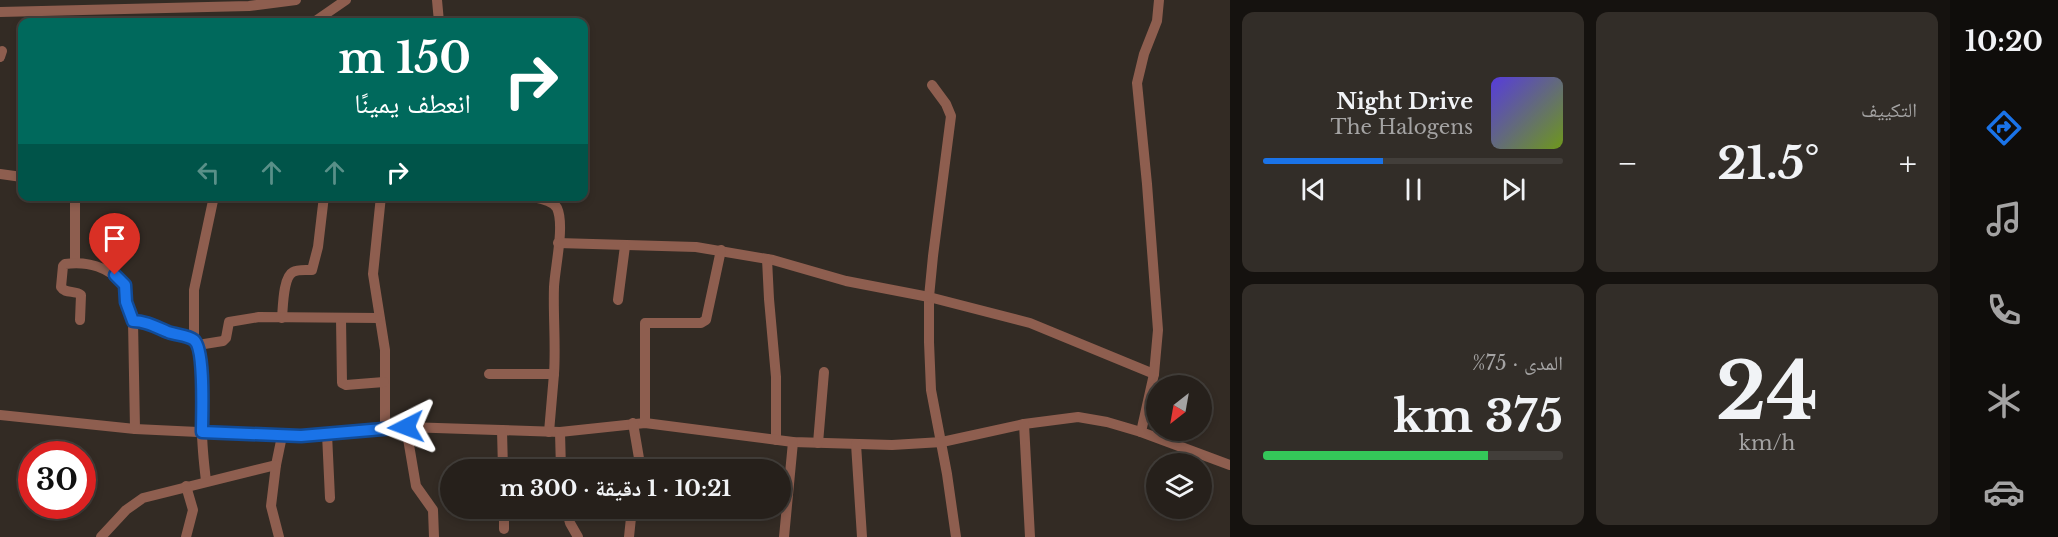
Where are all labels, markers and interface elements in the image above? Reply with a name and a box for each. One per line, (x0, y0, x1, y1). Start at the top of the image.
text: 10:20 (1965, 25, 2043, 58)
text: 150 m (338, 32, 471, 84)
icon: right (492, 42, 570, 120)
text: انعطف يمينًا (354, 87, 471, 120)
text: Night Drive (1336, 88, 1473, 115)
text: التكييف (1861, 98, 1917, 122)
icon: directions (1983, 107, 2025, 149)
text: The Halogens (1331, 115, 1473, 139)
text: 21.5° (1717, 135, 1820, 191)
text: − (1617, 143, 1638, 184)
text: + (1899, 143, 1917, 184)
icon: left (192, 156, 225, 189)
icon: ahead (255, 156, 288, 189)
icon: ahead (318, 156, 351, 189)
icon: right (381, 156, 414, 189)
icon: previous (1297, 173, 1330, 206)
icon: pause (1397, 173, 1430, 206)
icon: next (1497, 173, 1530, 206)
icon: music (1983, 198, 2025, 240)
pin (89, 213, 140, 275)
icon: arrive (98, 222, 131, 255)
icon: phone (1983, 289, 2025, 331)
text: 24 (1716, 343, 1818, 440)
text: المدى · 75% (1472, 351, 1563, 375)
north arrow (1146, 375, 1212, 441)
map controls (1146, 375, 1212, 519)
icon: climate (1983, 380, 2025, 422)
text: 375 km (1393, 388, 1563, 444)
position arrow (374, 395, 438, 459)
text: km/h (1739, 431, 1795, 455)
speed limit sign: 30 (18, 441, 96, 519)
button: layers (1146, 453, 1212, 519)
icon: car (1983, 471, 2025, 513)
text: 10:21 · 1 دقيقة · 300 m (500, 475, 731, 502)

